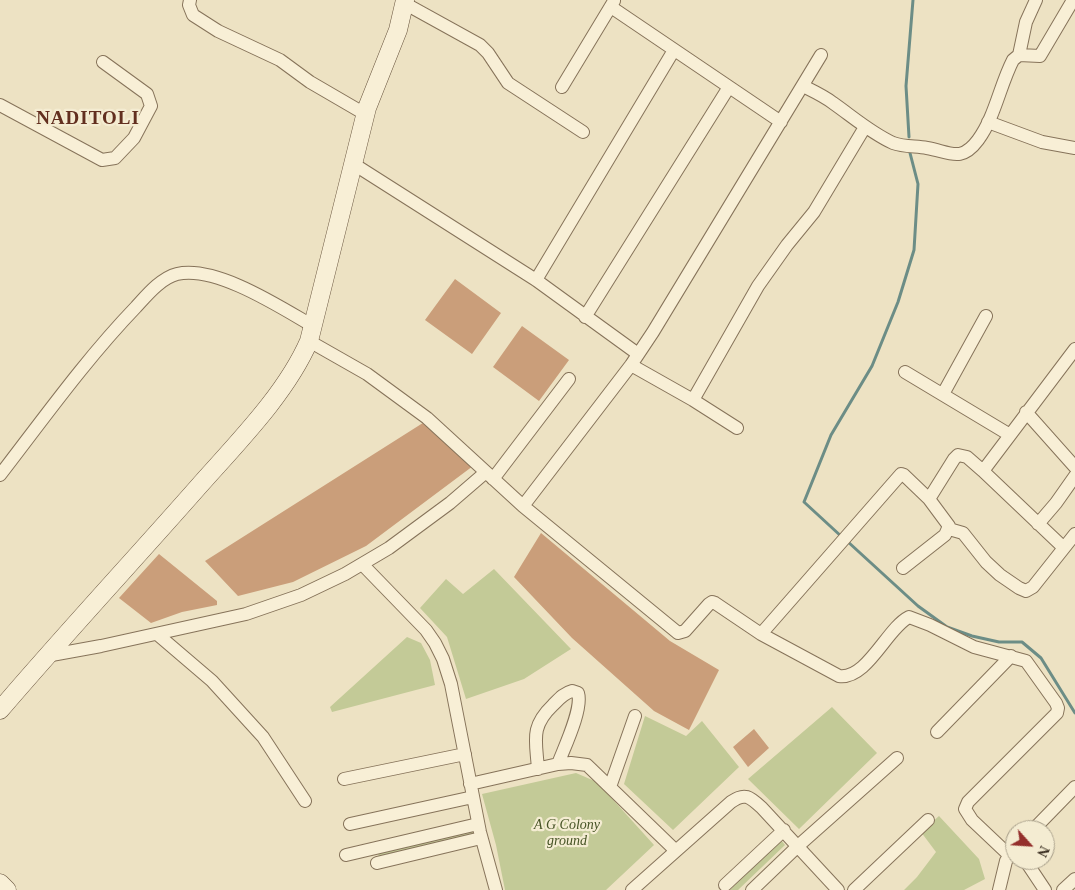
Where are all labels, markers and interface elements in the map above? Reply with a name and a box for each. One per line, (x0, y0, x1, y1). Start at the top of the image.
district label: NADITOLI (35, 108, 141, 130)
park label: A G Colony ground (534, 817, 600, 850)
north arrow (1005, 820, 1055, 870)
text: N (1034, 844, 1052, 859)

